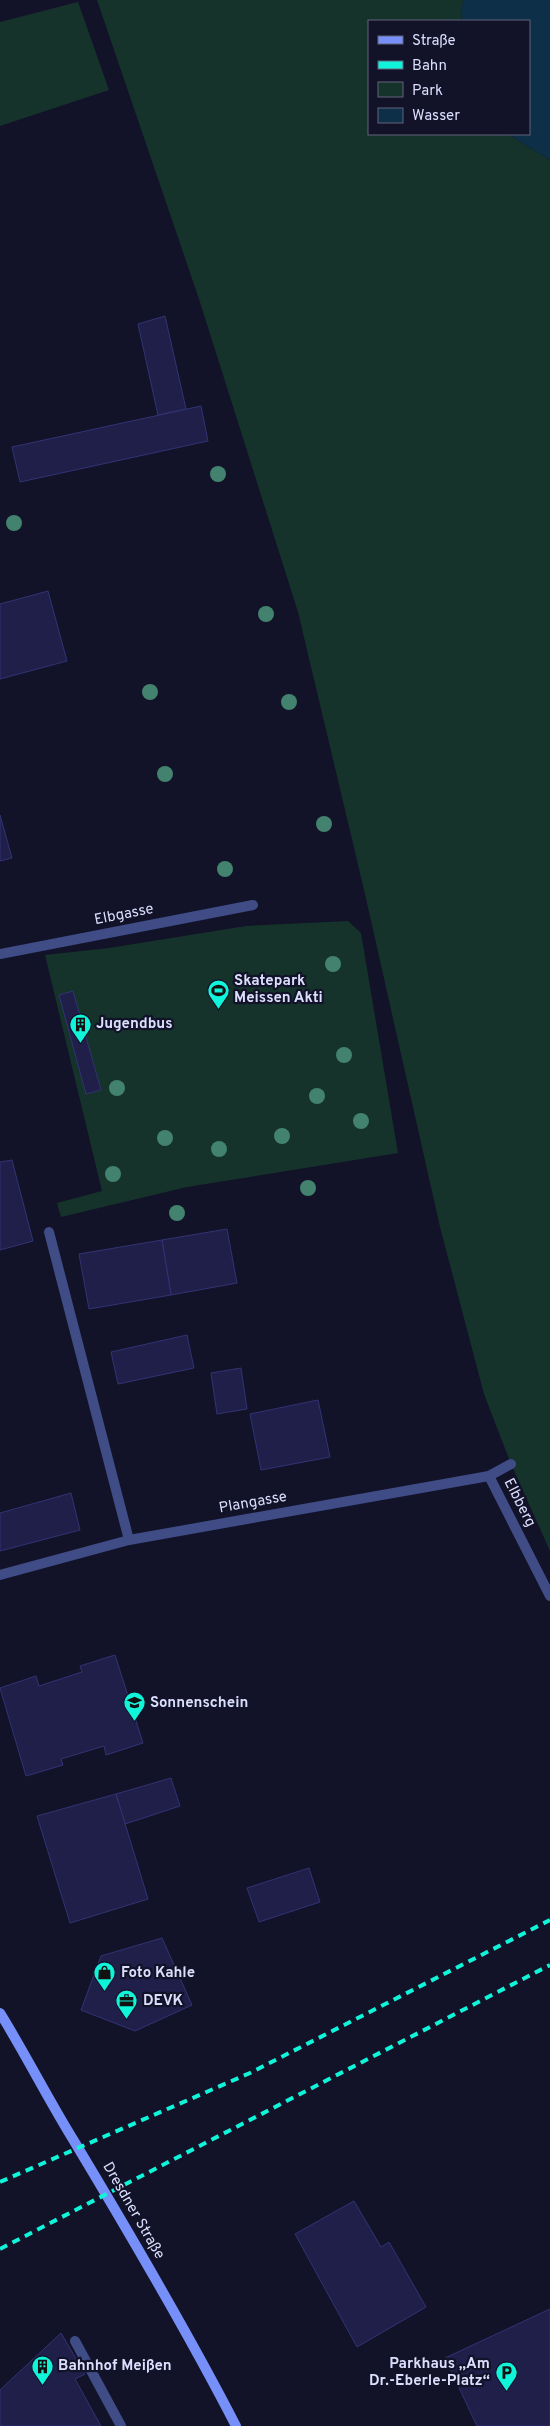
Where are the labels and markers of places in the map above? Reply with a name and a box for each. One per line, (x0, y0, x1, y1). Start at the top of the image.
place label: Skatepark Meissen Akti (234, 972, 323, 1008)
sports icon: Skatepark Meissen Akti (206, 978, 230, 1009)
building icon: Jugendbus (68, 1012, 92, 1043)
place label: Jugendbus (96, 1015, 173, 1034)
school or university icon: Sonnenschein (122, 1691, 146, 1722)
place label: Sonnenschein (150, 1694, 248, 1713)
shop icon: Foto Kahle (93, 1961, 117, 1992)
place label: Foto Kahle (121, 1964, 195, 1983)
office icon: DEVK (115, 1989, 139, 2020)
place label: DEVK (143, 1992, 184, 2011)
building icon: Bahnhof Meißen (30, 2354, 54, 2385)
place label: Parkhaus „Am Dr.-Eberle-Platz“ (369, 2355, 490, 2391)
place label: Bahnhof Meißen (58, 2357, 172, 2376)
parking icon: Parkhaus „Am Dr.-Eberle-Platz“ (494, 2361, 518, 2392)

